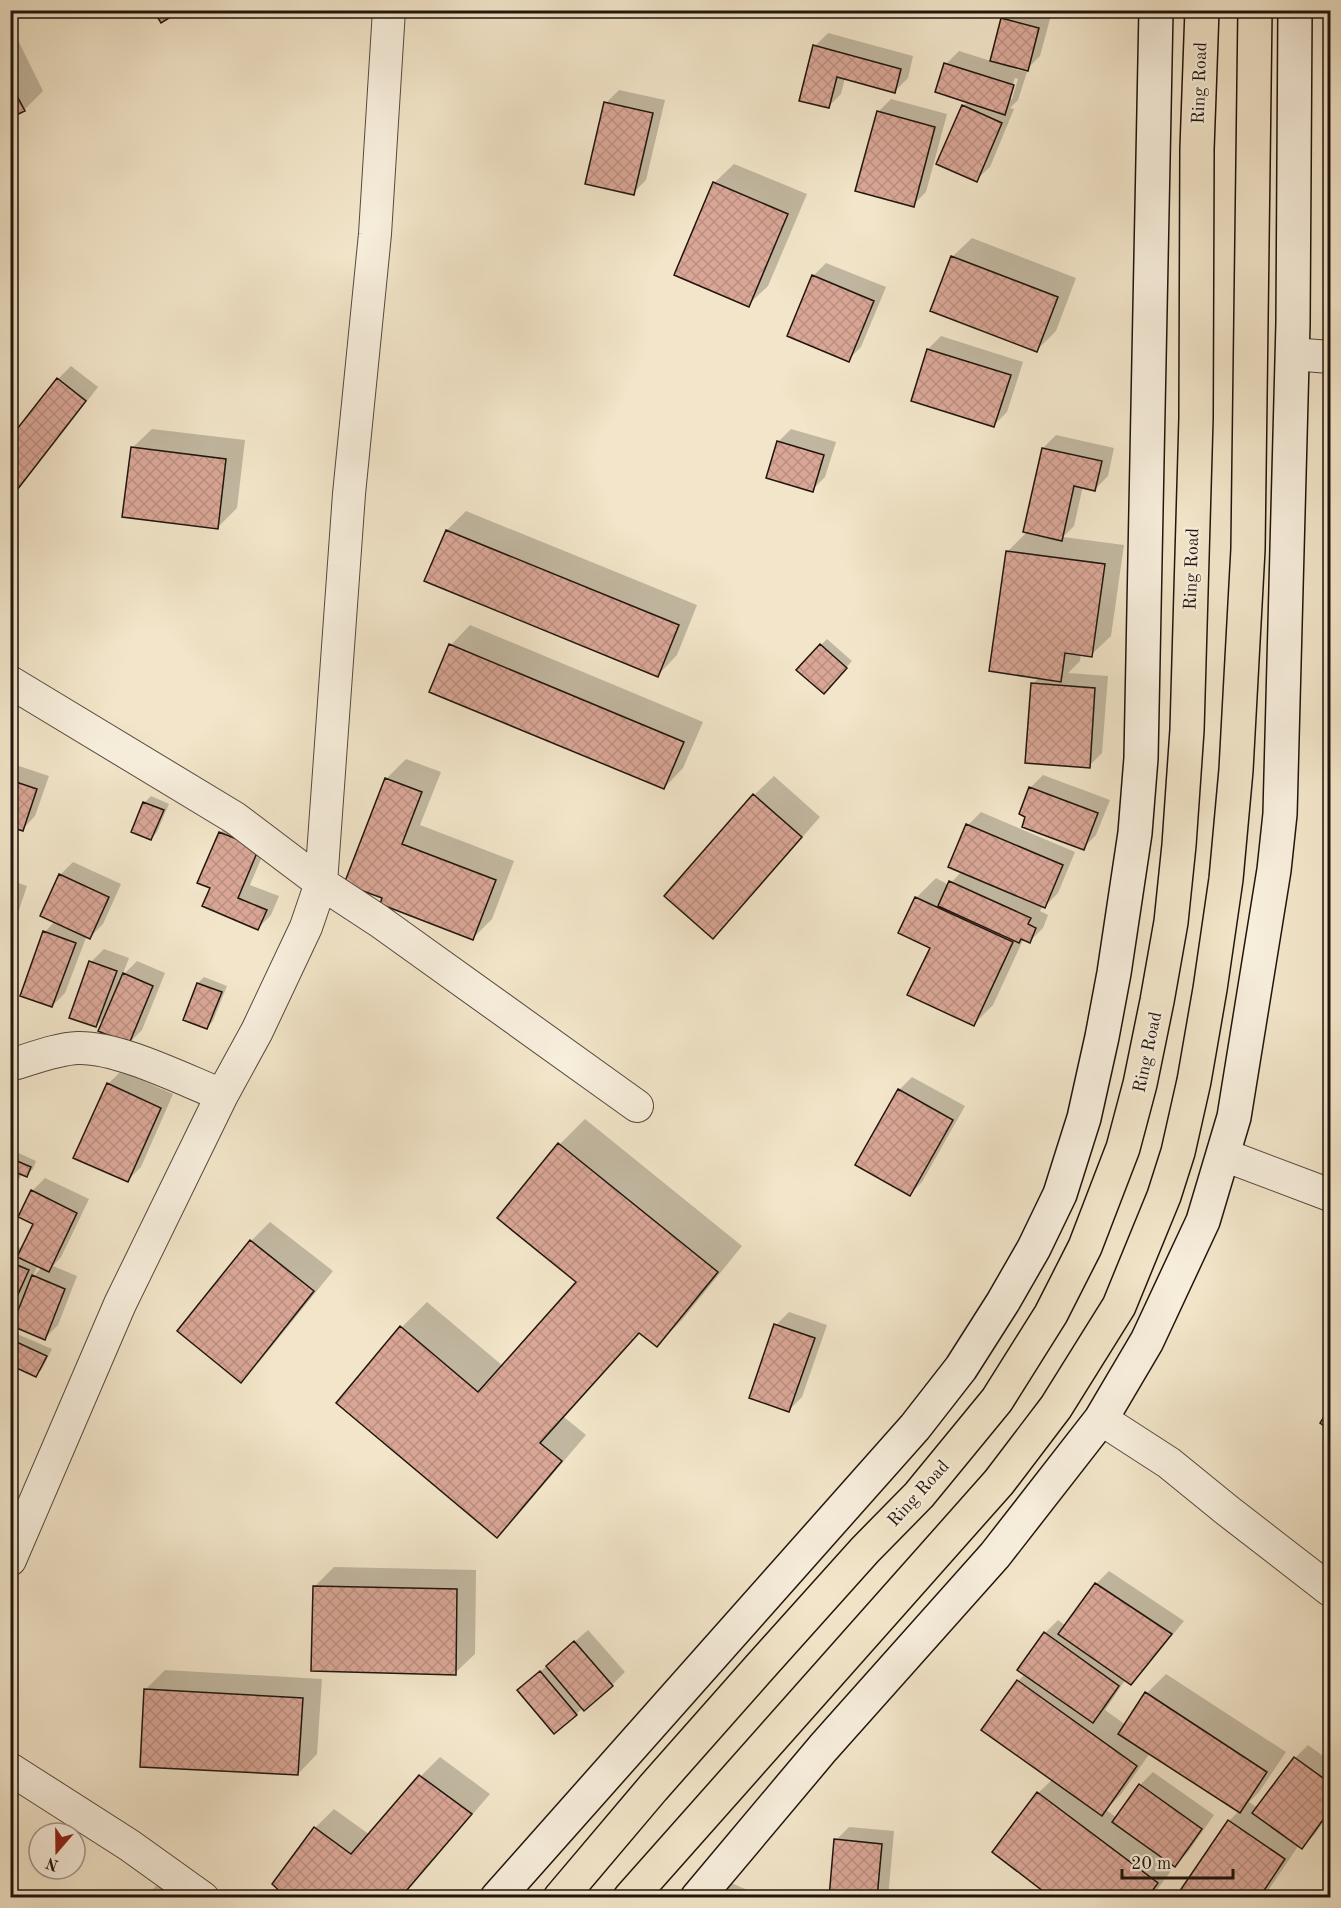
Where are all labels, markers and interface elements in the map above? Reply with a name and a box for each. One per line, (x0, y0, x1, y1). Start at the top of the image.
street label: Ring Road (1190, 42, 1210, 124)
street label: Ring Road (1182, 528, 1202, 610)
street label: Ring Road (1131, 1010, 1165, 1094)
street label: Ring Road (885, 1457, 953, 1530)
north arrow (27, 1821, 87, 1881)
scale bar (1122, 1842, 1233, 1880)
text: N (43, 1853, 61, 1873)
text: 20 m (1131, 1855, 1171, 1873)

